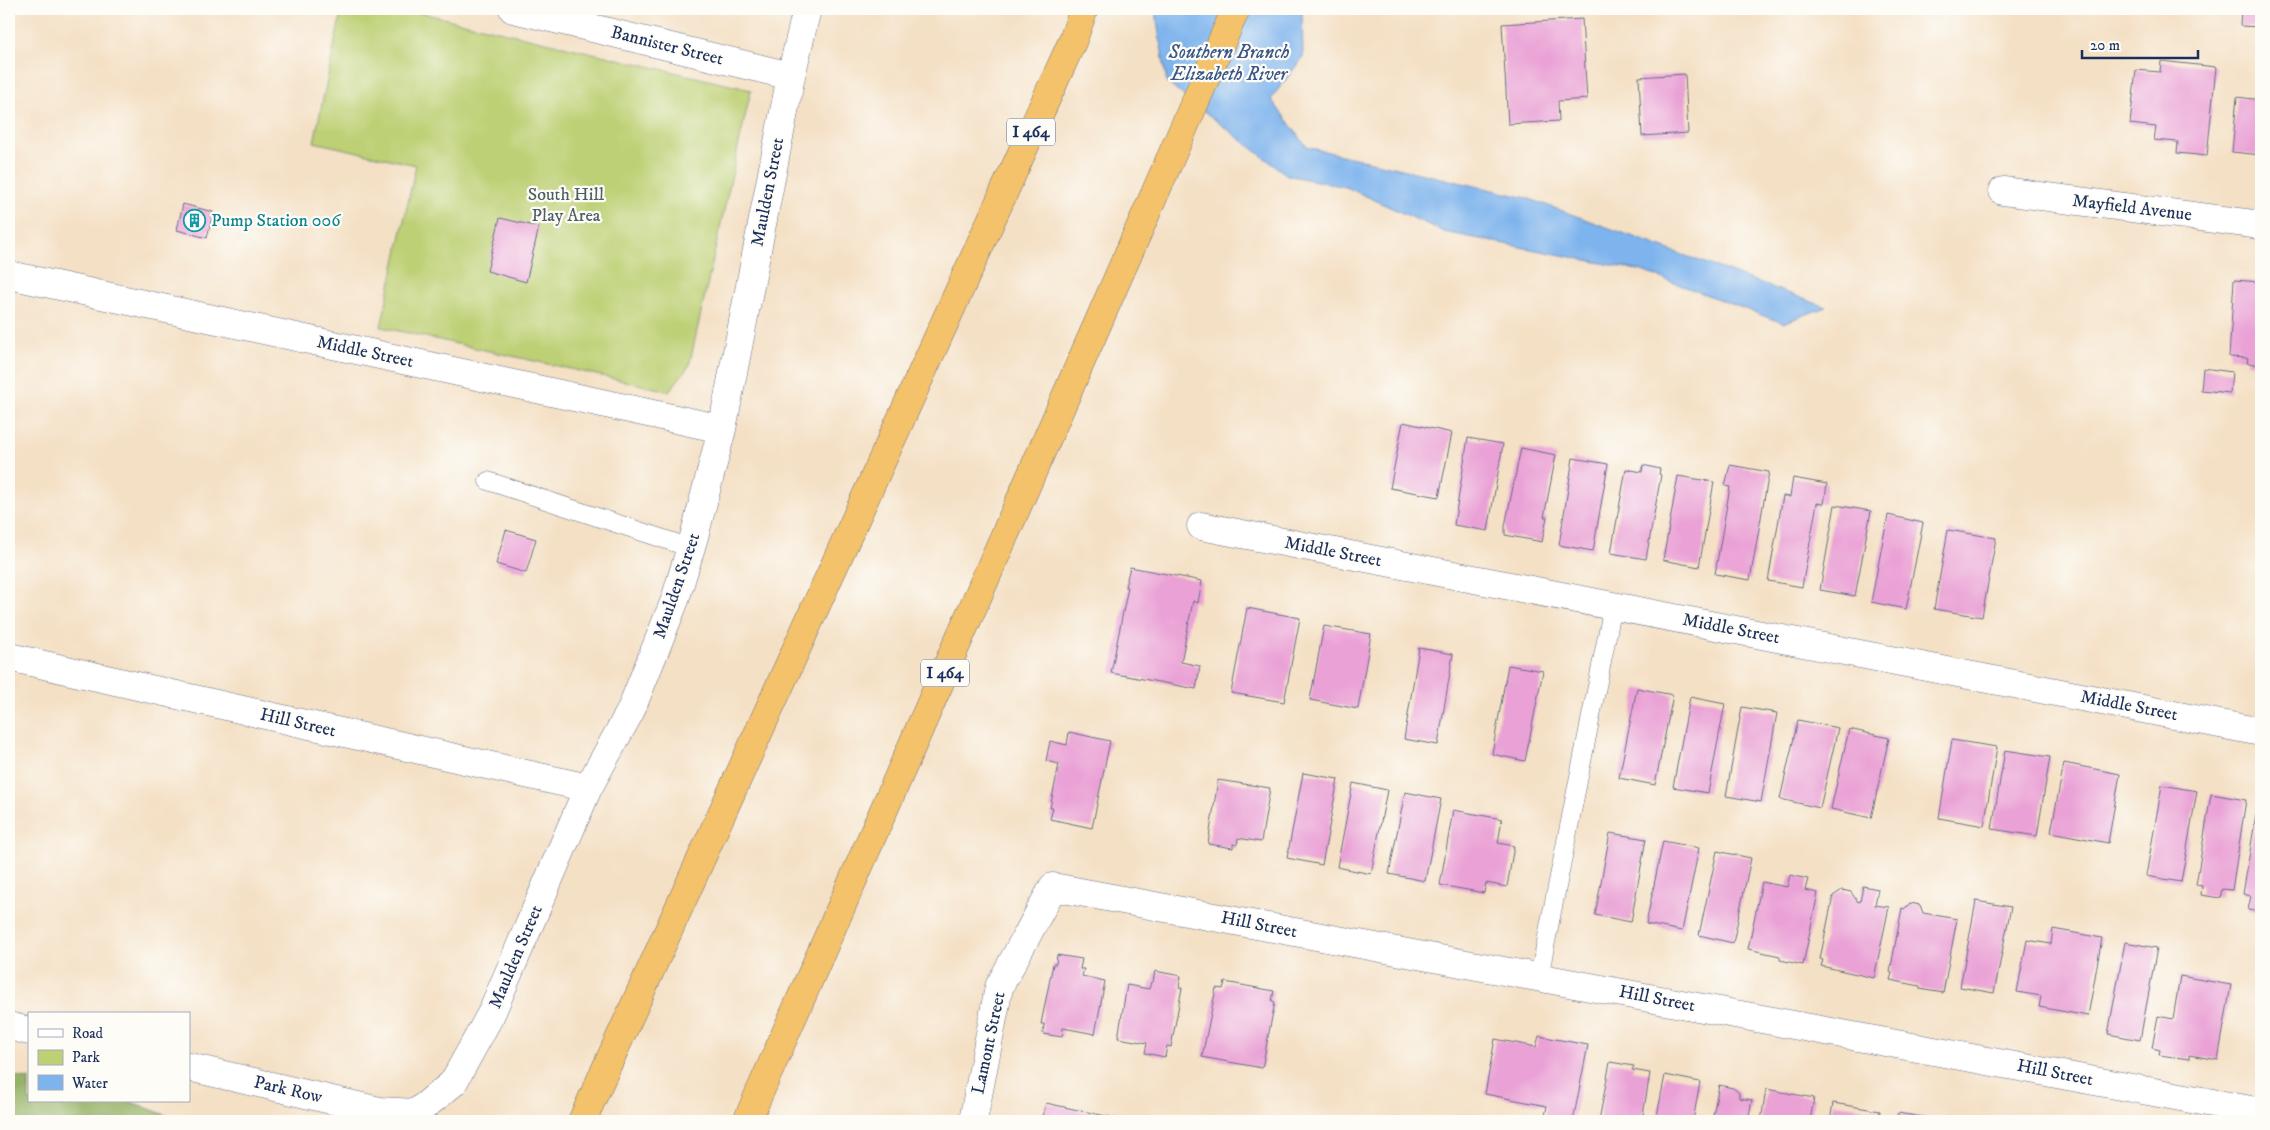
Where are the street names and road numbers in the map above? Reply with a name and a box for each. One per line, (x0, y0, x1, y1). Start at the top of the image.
street label: Bannister Street (609, 21, 726, 71)
road number: I 464 (1007, 118, 1055, 146)
street label: Maulden Street (747, 135, 789, 248)
street label: Mayfield Avenue (2071, 190, 2193, 226)
street label: Middle Street (315, 331, 416, 373)
street label: Maulden Street (649, 530, 705, 642)
street label: Middle Street (1283, 532, 1384, 572)
street label: Middle Street (1681, 609, 1782, 649)
road number: I 464 (921, 660, 969, 686)
street label: Middle Street (2079, 686, 2180, 726)
street label: Hill Street (258, 704, 338, 742)
street label: Maulden Street (484, 902, 548, 1012)
street label: Hill Street (1219, 907, 1299, 943)
street label: Hill Street (1617, 981, 1697, 1017)
street label: Lamont Street (967, 989, 1011, 1096)
street label: Hill Street (2015, 1055, 2095, 1091)
street label: Park Row (252, 1071, 325, 1109)

